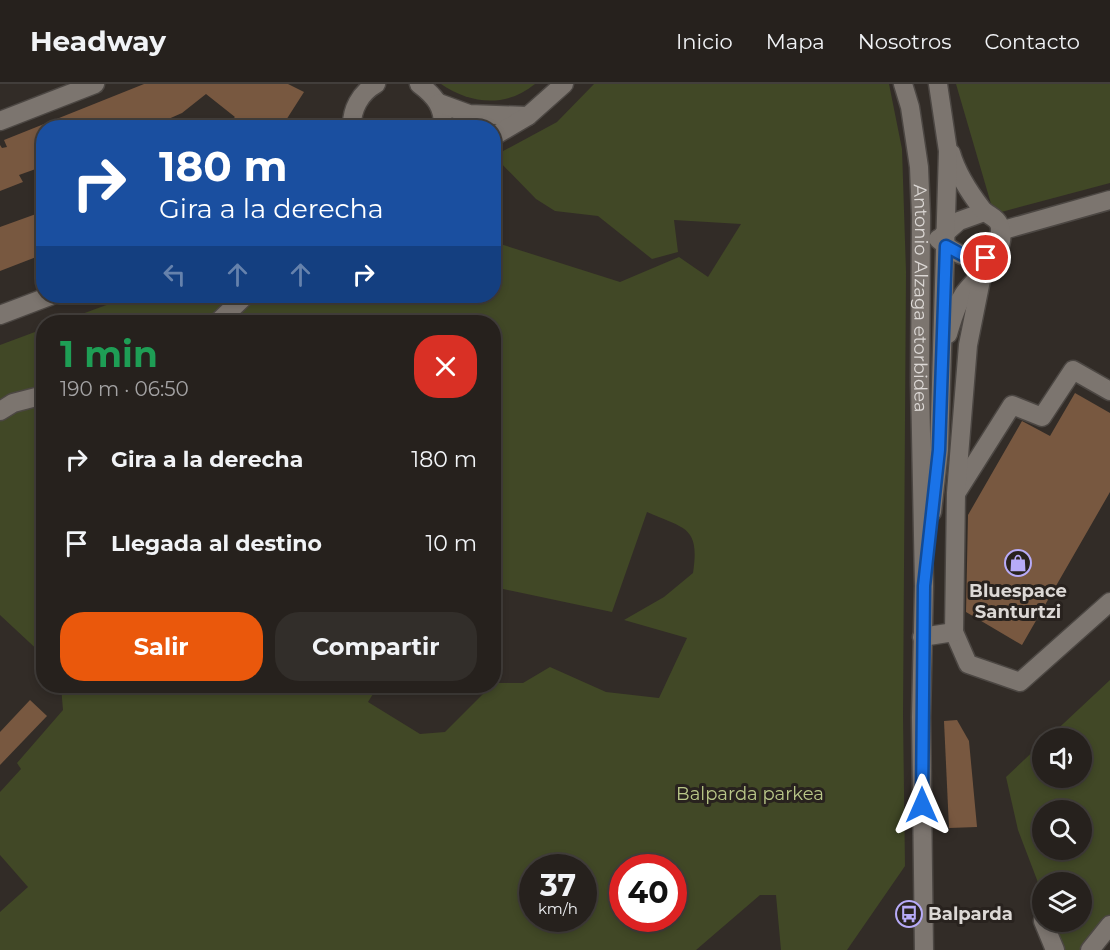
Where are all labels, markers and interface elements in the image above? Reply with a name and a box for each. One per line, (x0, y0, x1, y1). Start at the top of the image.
text: Headway (30, 24, 166, 58)
text: Inicio (676, 29, 733, 54)
text: Mapa (766, 29, 825, 54)
text: Nosotros (858, 29, 951, 54)
text: Contacto (984, 29, 1080, 54)
text: 180 m (159, 140, 288, 192)
icon: right (60, 144, 138, 222)
street label: Antonio Alzaga etorbidea (909, 184, 932, 413)
text: Gira a la derecha (159, 192, 384, 225)
pin (960, 232, 1011, 283)
icon: arrive (969, 241, 1002, 274)
icon: left (158, 258, 191, 291)
icon: ahead (221, 258, 254, 291)
icon: ahead (284, 258, 317, 291)
icon: right (347, 258, 380, 291)
text: 1 min (60, 332, 158, 376)
button: close (414, 335, 477, 398)
text: 190 m · 06:50 (60, 377, 189, 401)
icon: right (60, 443, 93, 476)
text: Gira a la derecha (111, 446, 303, 473)
text: 180 m (411, 446, 477, 473)
icon: arrive (60, 527, 93, 560)
text: Llegada al destino (111, 530, 322, 557)
text: 10 m (425, 530, 477, 557)
shop icon: Bluespace Santurtzi (1003, 548, 1033, 578)
place label: Bluespace Santurtzi (969, 580, 1067, 623)
button: Salir (60, 612, 263, 681)
button: Compartir (275, 612, 477, 681)
map controls (1032, 728, 1092, 932)
button: sound (1032, 728, 1092, 788)
position arrow (890, 773, 954, 837)
park label: Balparda parkea (676, 783, 824, 805)
button: search (1032, 800, 1092, 860)
speed limit sign: 40 (609, 854, 687, 932)
text: 37 (540, 867, 576, 904)
button: layers (1032, 872, 1092, 932)
text: km/h (538, 899, 578, 918)
bus stop icon: Balparda (894, 899, 924, 929)
place label: Balparda (928, 903, 1013, 925)

